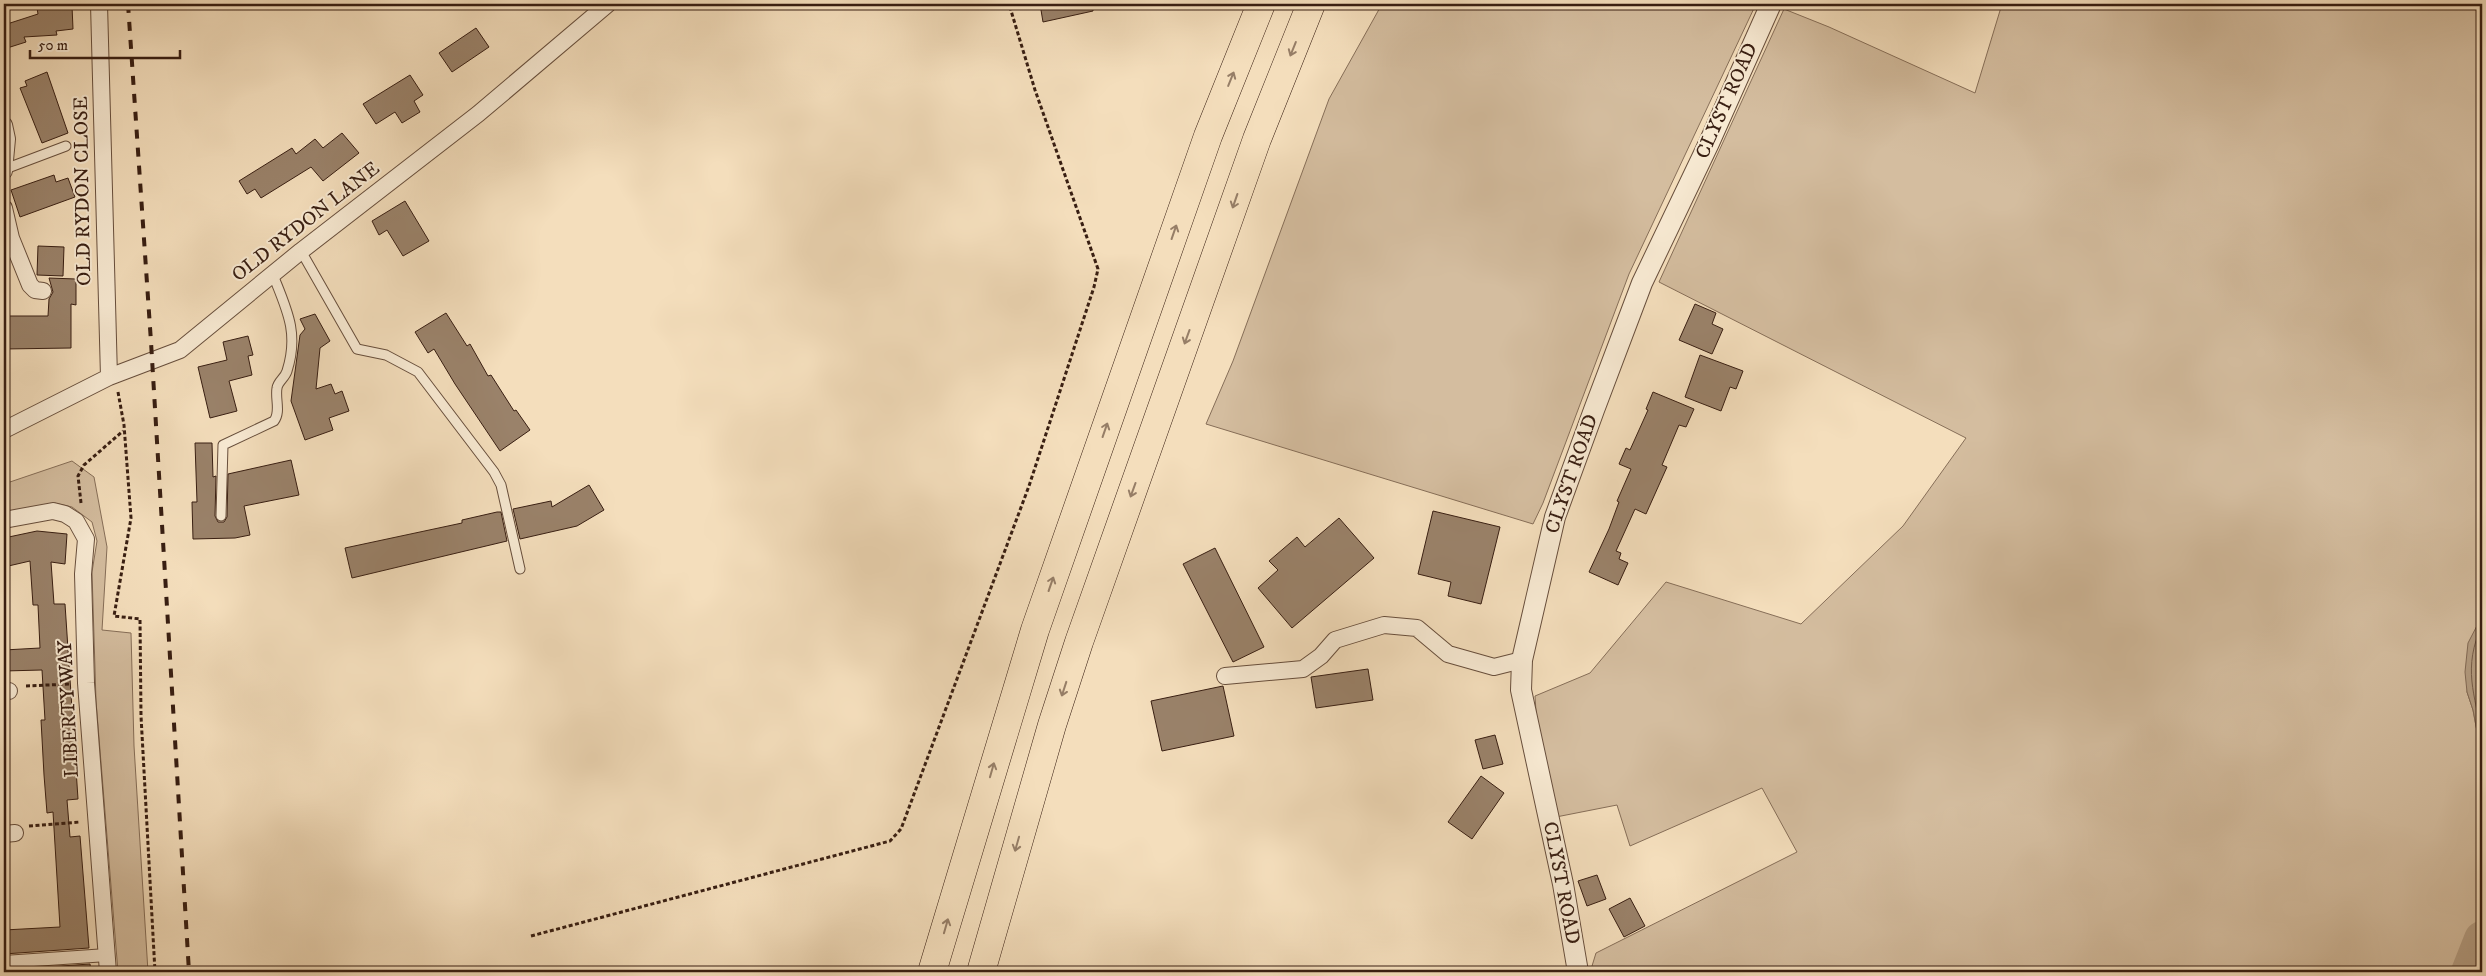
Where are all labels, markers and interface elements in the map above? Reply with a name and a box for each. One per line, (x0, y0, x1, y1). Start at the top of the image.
scale bar (30, 28, 180, 60)
text: 50 m (38, 36, 68, 55)
street label: CLYST ROAD (1690, 39, 1764, 163)
one-way arrow (1288, 41, 1298, 56)
one-way arrow (1226, 72, 1236, 87)
street label: OLD RYDON CLOSE (69, 96, 97, 286)
street label: OLD RYDON LANE (227, 156, 385, 288)
one-way arrow (1230, 192, 1239, 208)
one-way arrow (1170, 224, 1179, 240)
one-way arrow (1182, 328, 1191, 344)
street label: CLYST ROAD (1540, 411, 1604, 537)
one-way arrow (1101, 423, 1110, 439)
one-way arrow (1128, 481, 1137, 497)
one-way arrow (1047, 576, 1056, 592)
street label: LIBERTY WAY (53, 639, 85, 778)
one-way arrow (1058, 680, 1068, 696)
one-way arrow (988, 762, 998, 778)
street label: CLYST ROAD (1537, 820, 1585, 947)
one-way arrow (1012, 836, 1022, 852)
one-way arrow (942, 918, 952, 934)

